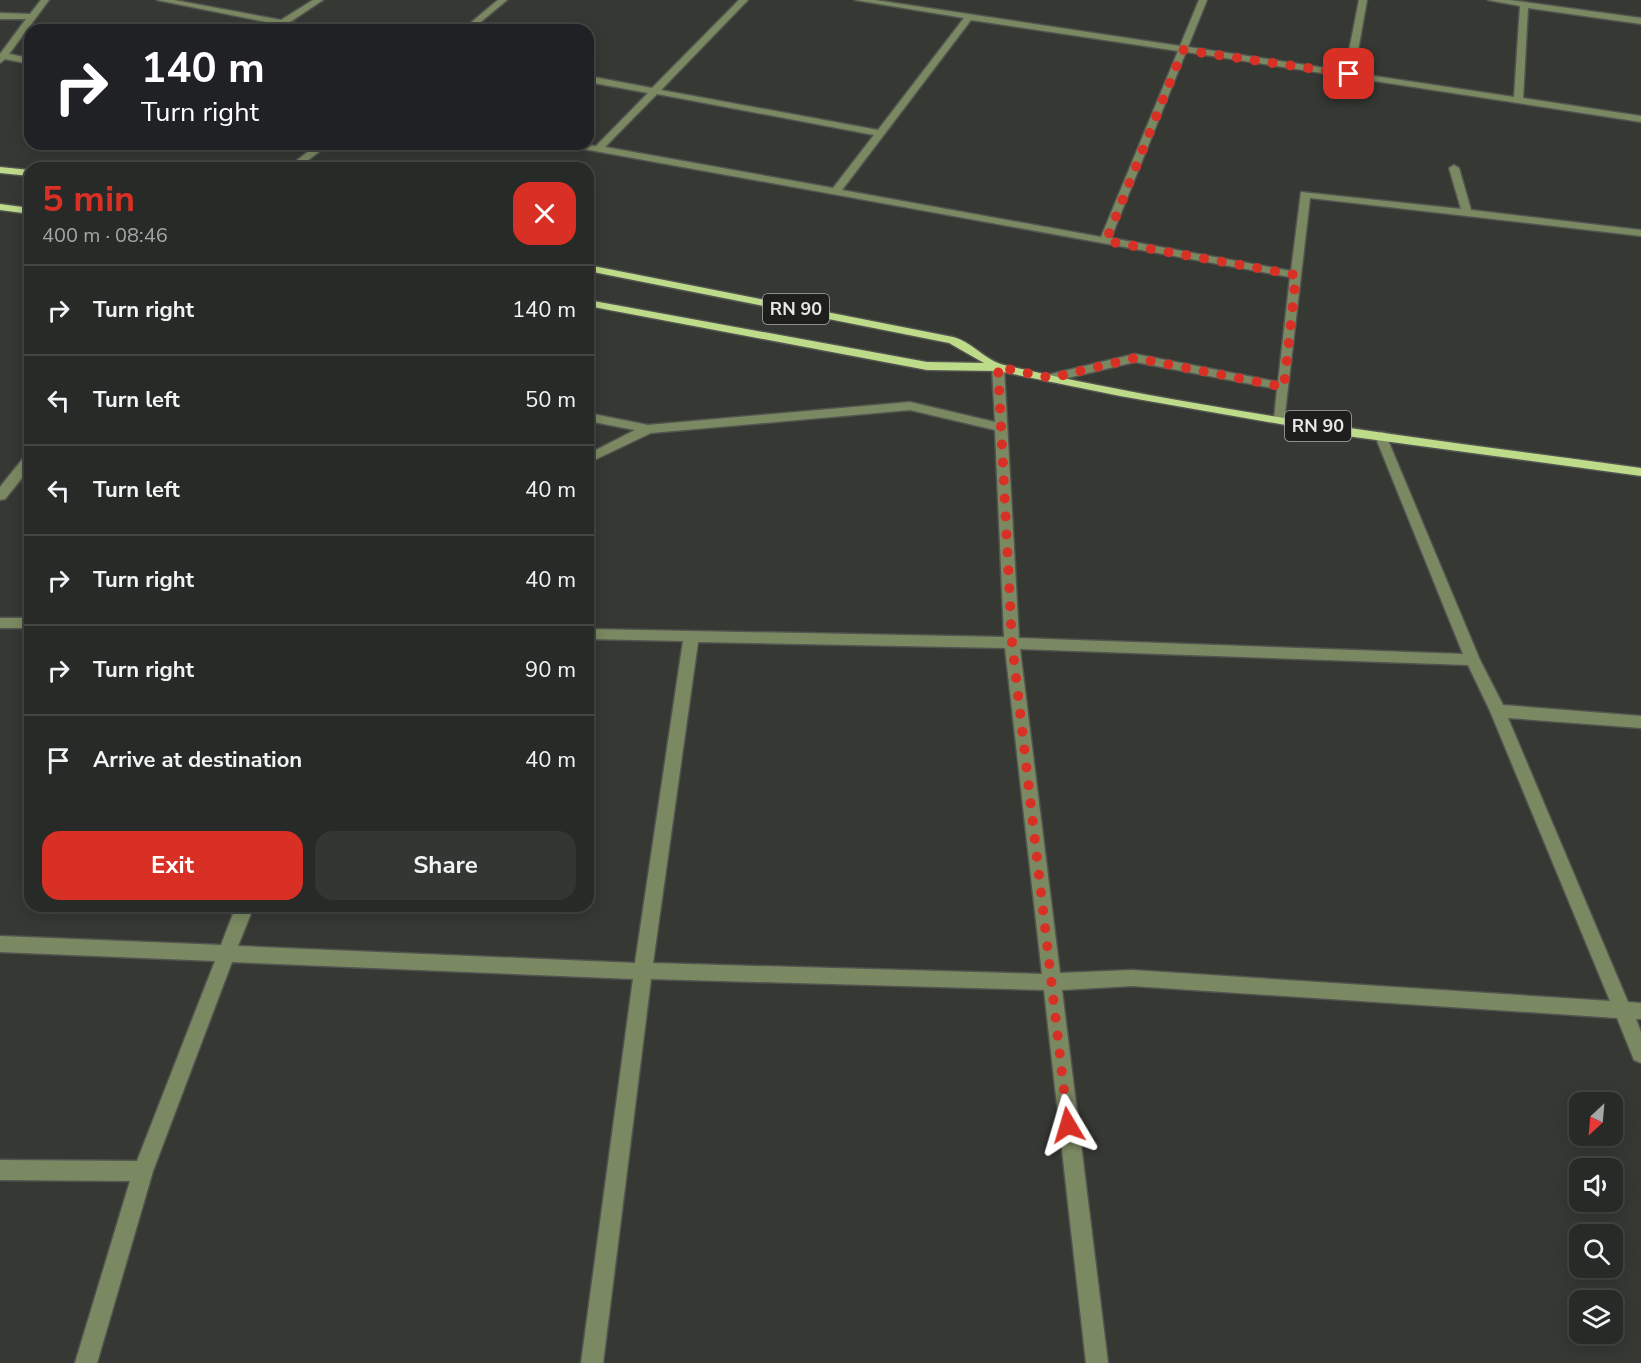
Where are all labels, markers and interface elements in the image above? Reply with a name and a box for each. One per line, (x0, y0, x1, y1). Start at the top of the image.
text: 140 m (141, 40, 265, 97)
icon: right (42, 48, 120, 126)
pin (1323, 48, 1374, 99)
icon: arrive (1332, 57, 1365, 90)
text: Turn right (141, 94, 259, 131)
text: 5 min (42, 175, 135, 224)
button: close (513, 182, 576, 245)
text: 400 m · 08:46 (42, 222, 168, 249)
icon: right (42, 294, 75, 327)
road number: RN 90 (763, 294, 829, 324)
text: Turn right (93, 295, 194, 325)
text: 140 m (512, 295, 576, 325)
icon: left (42, 384, 75, 417)
text: Turn left (93, 385, 180, 415)
text: 50 m (525, 385, 576, 415)
road number: RN 90 (1285, 411, 1351, 441)
icon: left (42, 474, 75, 507)
text: Turn left (93, 475, 180, 505)
text: 40 m (525, 475, 576, 505)
icon: right (42, 564, 75, 597)
text: Turn right (93, 565, 194, 595)
text: 40 m (525, 565, 576, 595)
icon: right (42, 654, 75, 687)
text: Turn right (93, 655, 194, 685)
text: 90 m (525, 655, 576, 685)
icon: arrive (42, 744, 75, 777)
text: Arrive at destination (93, 745, 302, 775)
text: 40 m (525, 745, 576, 775)
button: Exit (42, 831, 303, 900)
button: Share (315, 831, 576, 900)
north arrow (1569, 1092, 1623, 1146)
map controls (1569, 1092, 1623, 1344)
position arrow (1036, 1093, 1100, 1157)
button: sound (1569, 1158, 1623, 1212)
button: search (1569, 1224, 1623, 1278)
button: layers (1569, 1290, 1623, 1344)

